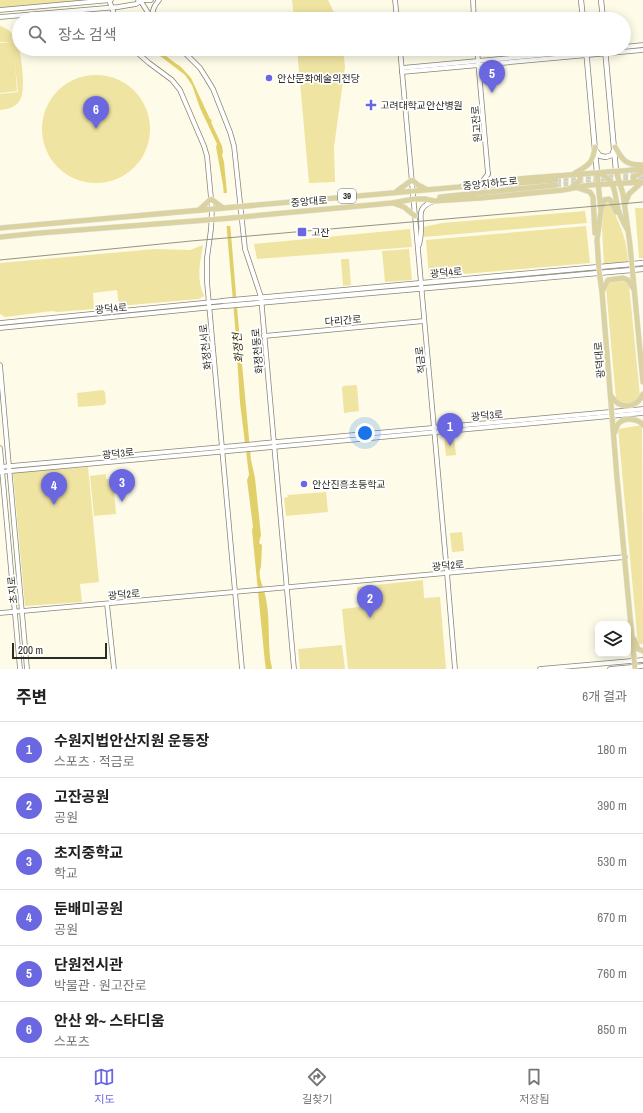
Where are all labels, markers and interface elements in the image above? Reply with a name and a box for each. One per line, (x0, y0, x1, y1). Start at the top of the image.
search box (12, 12, 631, 56)
icon: search (26, 23, 48, 45)
text: 장소 검색 (58, 24, 117, 45)
pin: 5 (479, 60, 505, 93)
place label: 안산문화예술의전당 (277, 72, 360, 85)
marker: 안산문화예술의전당 (264, 73, 274, 83)
pin: 6 (83, 96, 109, 129)
marker: 고려대학교안산병원 (365, 99, 377, 111)
place label: 고려대학교안산병원 (380, 99, 463, 112)
street label: 원고잔로 (468, 105, 485, 143)
street label: 중앙지하도로 (462, 174, 518, 193)
road number: 39 (338, 189, 356, 203)
street label: 중앙대로 (290, 193, 328, 210)
marker: 고잔 (296, 226, 308, 238)
place label: 고잔 (311, 226, 329, 239)
street label: 광덕4로 (429, 265, 463, 280)
street label: 광덕4로 (94, 301, 128, 316)
street label: 다리간로 (324, 312, 362, 329)
street label: 화정천서로 (197, 323, 214, 371)
street label: 화정천동로 (249, 327, 266, 374)
water label: 화정천 (230, 330, 246, 364)
street label: 광덕대로 (591, 341, 608, 379)
street label: 적금로 (413, 346, 428, 374)
street label: 광덕3로 (470, 408, 504, 423)
pin: 1 (437, 413, 463, 446)
your location (355, 423, 375, 443)
street label: 광덕3로 (101, 445, 135, 462)
pin: 3 (109, 469, 135, 502)
pin: 4 (41, 472, 67, 505)
place label: 안산진흥초등학교 (312, 478, 386, 491)
marker: 안산진흥초등학교 (299, 479, 309, 489)
street label: 광덕2로 (431, 558, 465, 573)
street label: 초지로 (5, 576, 20, 604)
pin: 2 (357, 585, 383, 618)
street label: 광덕2로 (107, 587, 141, 602)
map controls (595, 621, 631, 657)
button: layers (595, 621, 631, 657)
scale bar (12, 641, 107, 660)
text: 200 m (18, 643, 43, 657)
text: 주변 (16, 685, 47, 708)
text: 6개 결과 (582, 688, 627, 705)
text: 수원지법안산지원 운동장 (54, 730, 209, 751)
text: 1 (26, 741, 32, 758)
text: 180 m (597, 741, 627, 758)
text: 스포츠 · 적금로 (54, 753, 135, 770)
text: 고잔공원 (54, 786, 109, 807)
text: 2 (26, 797, 32, 814)
text: 390 m (597, 797, 627, 814)
text: 공원 (54, 809, 78, 826)
text: 초지중학교 (54, 842, 123, 863)
text: 3 (26, 853, 32, 870)
text: 530 m (597, 853, 627, 870)
text: 학교 (54, 865, 78, 882)
text: 둔배미공원 (54, 898, 123, 919)
text: 4 (26, 909, 32, 926)
text: 670 m (597, 909, 627, 926)
text: 공원 (54, 921, 78, 938)
text: 단원전시관 (54, 954, 123, 975)
text: 5 (26, 965, 32, 982)
text: 760 m (597, 965, 627, 982)
text: 박물관 · 원고잔로 (54, 977, 147, 994)
text: 안산 와~ 스타디움 (54, 1010, 165, 1031)
text: 6 (26, 1021, 32, 1038)
text: 850 m (597, 1021, 627, 1038)
text: 스포츠 (54, 1033, 90, 1050)
tab: 지도 (93, 1066, 115, 1106)
tab: 길찾기 (302, 1066, 333, 1106)
tab: 저장됨 (519, 1066, 550, 1106)

